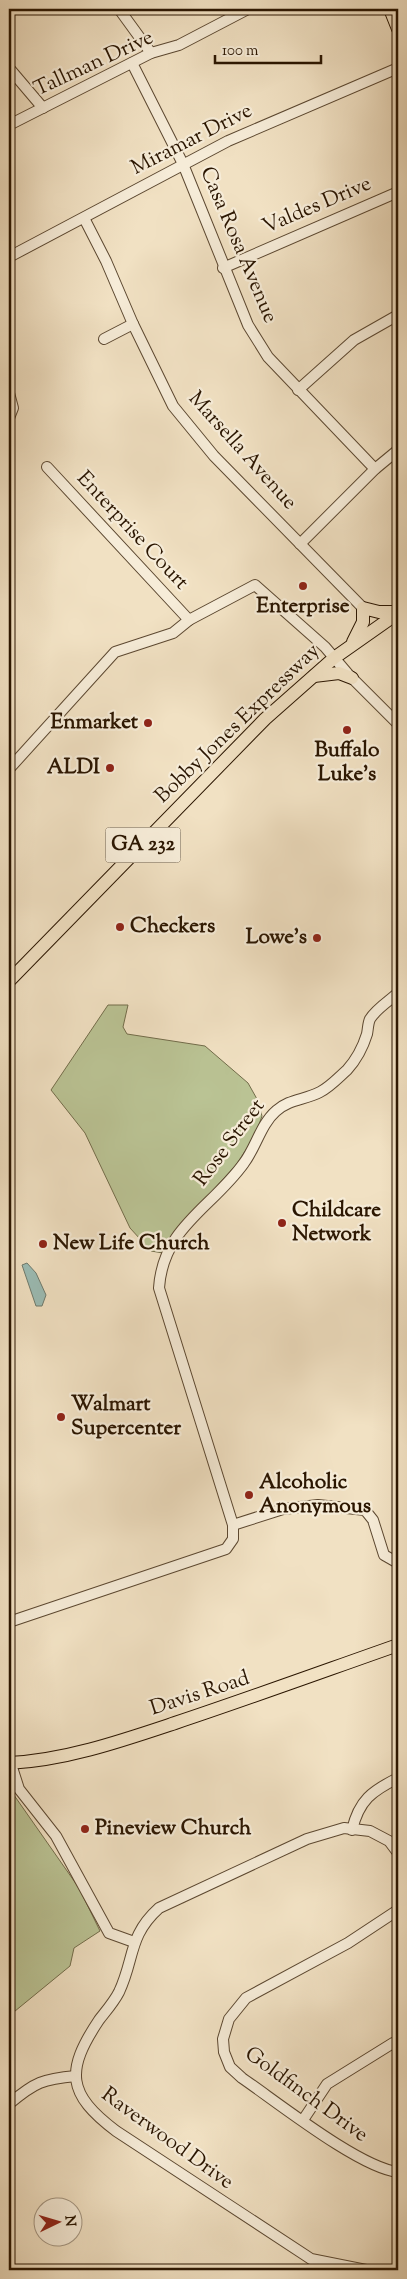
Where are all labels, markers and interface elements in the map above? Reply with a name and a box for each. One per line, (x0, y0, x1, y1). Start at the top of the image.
street label: Tallman Drive (29, 23, 159, 105)
scale bar (215, 32, 321, 64)
text: 100 m (222, 41, 259, 62)
street label: Miramar Drive (126, 97, 258, 183)
street label: Casa Rosa Avenue (192, 162, 284, 328)
street label: Valdes Drive (258, 170, 376, 242)
street label: Marsella Avenue (180, 385, 304, 517)
street label: Enterprise Court (69, 465, 195, 597)
marker: Enterprise (297, 580, 309, 592)
place label: Enterprise (256, 592, 350, 622)
street label: Bobby Jones Expressway (149, 637, 328, 811)
place label: Enmarket (50, 708, 139, 738)
marker: Enmarket (142, 717, 154, 729)
marker: Buffalo Luke's (341, 724, 353, 736)
place label: Buffalo Luke's (315, 736, 380, 790)
place label: ALDI (47, 753, 100, 783)
marker: ALDI (104, 762, 116, 774)
road number: GA 232 (106, 828, 180, 862)
place label: Checkers (130, 912, 215, 942)
marker: Checkers (114, 921, 126, 933)
place label: Lowe's (246, 923, 307, 953)
marker: Lowe's (311, 932, 323, 944)
street label: Rose Street (187, 1093, 273, 1193)
place label: Childcare Network (292, 1196, 381, 1250)
marker: Childcare Network (276, 1217, 288, 1229)
place label: New Life Church (53, 1229, 210, 1259)
marker: New Life Church (37, 1238, 49, 1250)
place label: Walmart Supercenter (71, 1390, 181, 1444)
marker: Walmart Supercenter (55, 1411, 67, 1423)
place label: Alcoholic Anonymous (259, 1468, 371, 1522)
marker: Alcoholic Anonymous (243, 1489, 255, 1501)
street label: Davis Road (146, 1664, 254, 1724)
place label: Pineview Church (95, 1814, 252, 1844)
marker: Pineview Church (79, 1823, 91, 1835)
street label: Goldfinch Drive (238, 2040, 374, 2150)
street label: Raverwood Drive (94, 2081, 240, 2197)
north arrow (32, 2196, 82, 2246)
text: N (59, 2215, 79, 2227)

